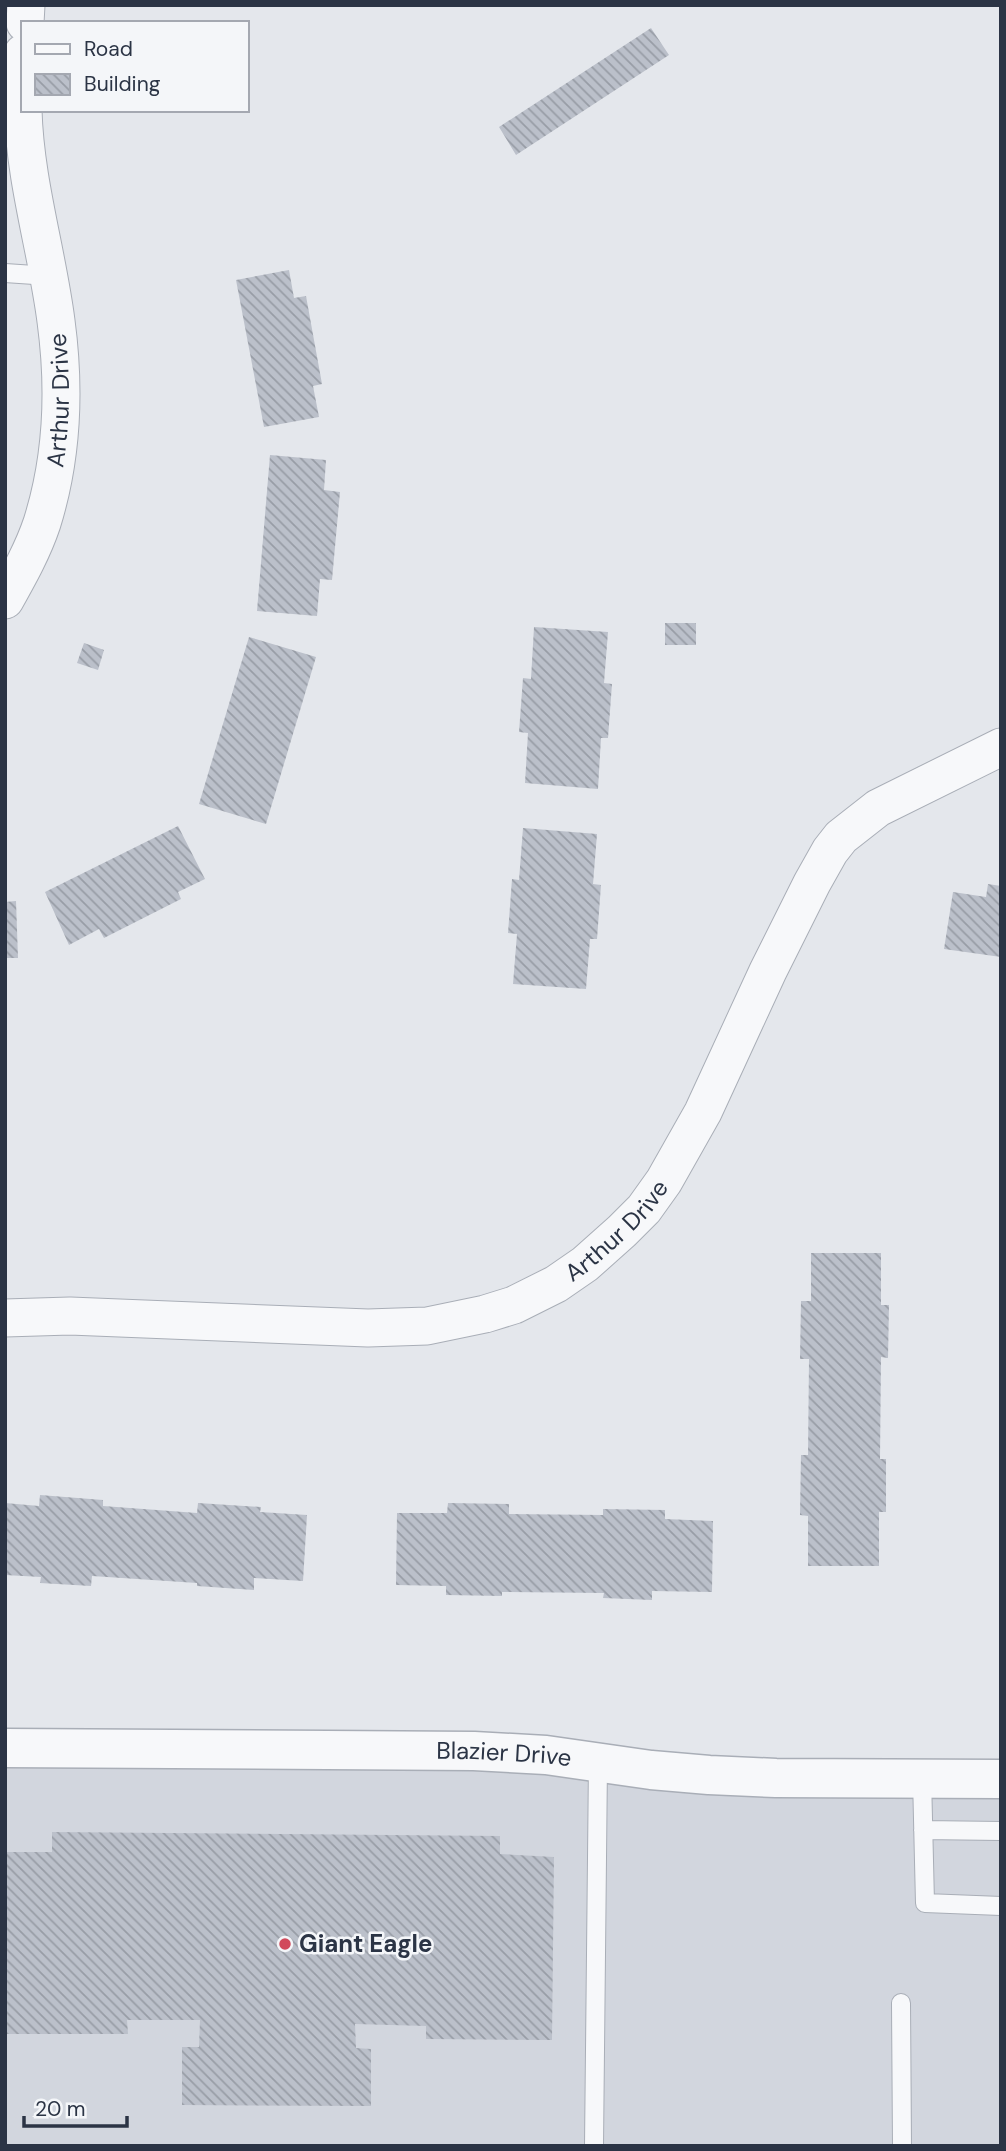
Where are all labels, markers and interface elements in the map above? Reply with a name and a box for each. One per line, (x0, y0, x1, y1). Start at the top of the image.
legend (21, 21, 248, 112)
text: Road (84, 35, 133, 63)
text: Building (84, 70, 161, 98)
street label: Arthur Drive (39, 332, 76, 469)
street label: Arthur Drive (559, 1173, 675, 1288)
street label: Blazier Drive (436, 1735, 574, 1773)
place label: Giant Eagle (299, 1928, 432, 1959)
marker: Giant Eagle (277, 1936, 293, 1952)
scale bar (24, 2084, 128, 2128)
text: 20 m (35, 2095, 86, 2123)

